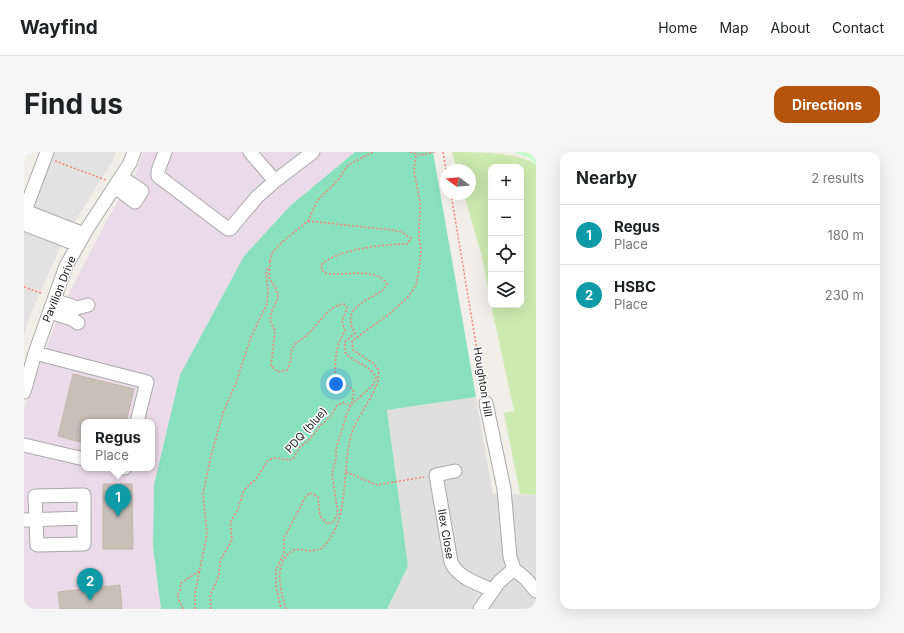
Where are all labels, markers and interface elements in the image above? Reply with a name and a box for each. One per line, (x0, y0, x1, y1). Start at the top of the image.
text: Wayfind (20, 16, 98, 39)
text: Home (658, 19, 697, 36)
text: Map (719, 19, 749, 36)
text: About (771, 19, 810, 36)
text: Contact (832, 19, 884, 36)
button: Directions (774, 86, 880, 123)
text: Find us (24, 87, 123, 121)
north arrow (440, 164, 476, 200)
map controls (488, 164, 524, 308)
button: + (488, 164, 524, 200)
text: Nearby (576, 168, 637, 188)
text: 2 results (811, 170, 864, 186)
button: − (488, 200, 524, 236)
text: Regus (614, 217, 660, 236)
text: 1 (586, 227, 592, 243)
text: 180 m (827, 227, 864, 243)
button: locate (488, 236, 524, 272)
text: Place (614, 236, 648, 252)
street label: Pavilion Drive (39, 254, 79, 324)
button: layers (488, 272, 524, 308)
text: HSBC (614, 277, 656, 296)
text: 2 (585, 287, 593, 303)
text: 230 m (825, 287, 864, 303)
text: Place (614, 296, 648, 312)
street label: Houghton Hill (471, 346, 495, 418)
your location (326, 374, 346, 394)
street label: PDQ (blue) (282, 404, 330, 456)
popup (81, 419, 155, 471)
text: Regus (95, 428, 141, 447)
text: Place (95, 447, 129, 463)
pin: 1 (105, 484, 131, 517)
street label: Ilex Close (435, 508, 457, 560)
pin: 2 (77, 568, 103, 601)

